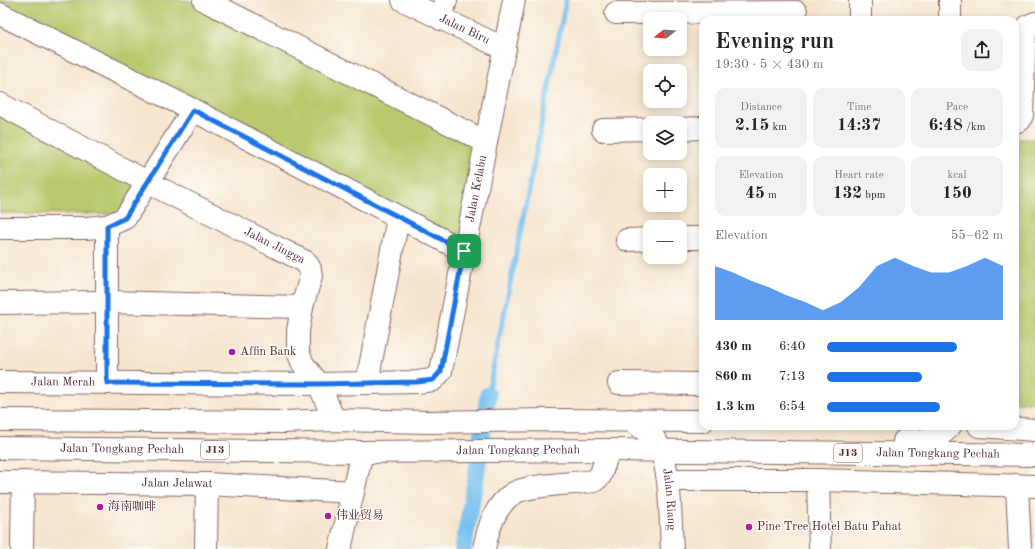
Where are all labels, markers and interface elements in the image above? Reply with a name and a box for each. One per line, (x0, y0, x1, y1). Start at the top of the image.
street label: Jalan Biru (437, 12, 492, 47)
north arrow (643, 12, 687, 56)
map controls (643, 12, 687, 264)
button: share (961, 29, 1003, 71)
text: Evening run (715, 31, 834, 53)
text: 19:30 · 5 × 430 m (715, 58, 823, 71)
button: locate (643, 64, 687, 108)
text: Distance (740, 102, 782, 113)
text: Time (847, 102, 871, 113)
text: Pace (946, 102, 968, 113)
button: layers (643, 116, 687, 160)
text: 2.15 (735, 117, 769, 134)
text: 14:37 (837, 117, 881, 134)
text: 6:48 (929, 117, 963, 134)
text: km (769, 122, 787, 133)
text: /km (963, 122, 985, 133)
street label: Jalan Kelabu (464, 154, 489, 223)
button: + (643, 168, 687, 212)
text: Elevation (739, 170, 783, 181)
text: Heart rate (834, 170, 884, 181)
text: kcal (948, 170, 966, 181)
text: 45 (745, 185, 765, 202)
text: 132 (833, 185, 862, 202)
text: 150 (942, 185, 972, 202)
text: m (765, 190, 777, 201)
text: bpm (862, 190, 885, 201)
button: − (643, 220, 687, 264)
street label: Jalan Jingga (242, 226, 307, 266)
text: Elevation (715, 229, 768, 242)
text: 55–62 m (951, 229, 1003, 242)
pin (447, 234, 481, 268)
icon: arrive (453, 240, 475, 262)
text: 430 m (715, 340, 752, 353)
text: 6:40 (779, 340, 805, 353)
place label: Affin Bank (240, 346, 296, 358)
marker: Affin Bank (227, 347, 237, 357)
text: 860 m (715, 370, 752, 383)
text: 7:13 (779, 370, 805, 383)
street label: Jalan Merah (31, 376, 96, 389)
text: 1.3 km (715, 400, 755, 413)
text: 6:54 (779, 400, 805, 413)
road number: J13 (201, 441, 229, 459)
street label: Jalan Tongkang Pechah (60, 443, 185, 456)
street label: Jalan Tongkang Pechah (456, 444, 580, 457)
road number: J13 (834, 444, 862, 462)
street label: Jalan Tongkang Pechah (876, 447, 1000, 461)
street label: Jalan Riang (660, 467, 677, 531)
street label: Jalan Jelawat (141, 477, 213, 490)
place label: 海南咖啡 (108, 499, 156, 513)
marker: 海南咖啡 (95, 502, 105, 512)
place label: 伟业贸易 (336, 508, 384, 522)
marker: 伟业贸易 (323, 511, 333, 521)
place label: Pine Tree Hotel Batu Pahat (757, 521, 902, 533)
marker: Pine Tree Hotel Batu Pahat (744, 522, 754, 532)

